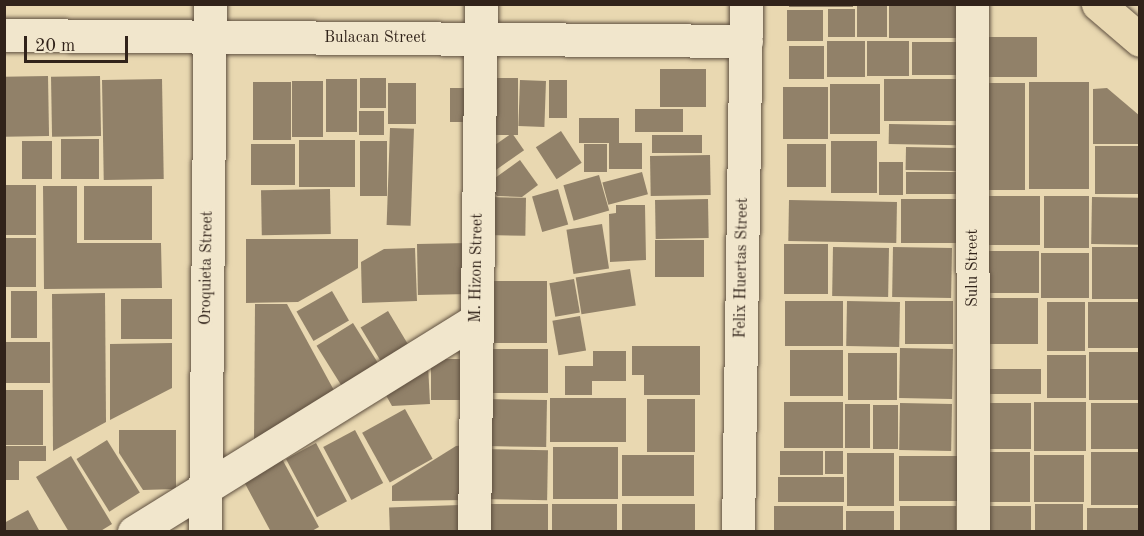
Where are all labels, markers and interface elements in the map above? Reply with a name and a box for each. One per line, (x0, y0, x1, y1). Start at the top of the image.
scale bar (27, 24, 130, 62)
street label: Bulacan Street (324, 28, 426, 48)
text: 20 m (35, 37, 75, 55)
street label: Felix Huertas Street (731, 197, 753, 339)
street label: Oroquieta Street (196, 211, 218, 325)
street label: M. Hizon Street (466, 213, 488, 323)
street label: Sulu Street (963, 229, 983, 307)

